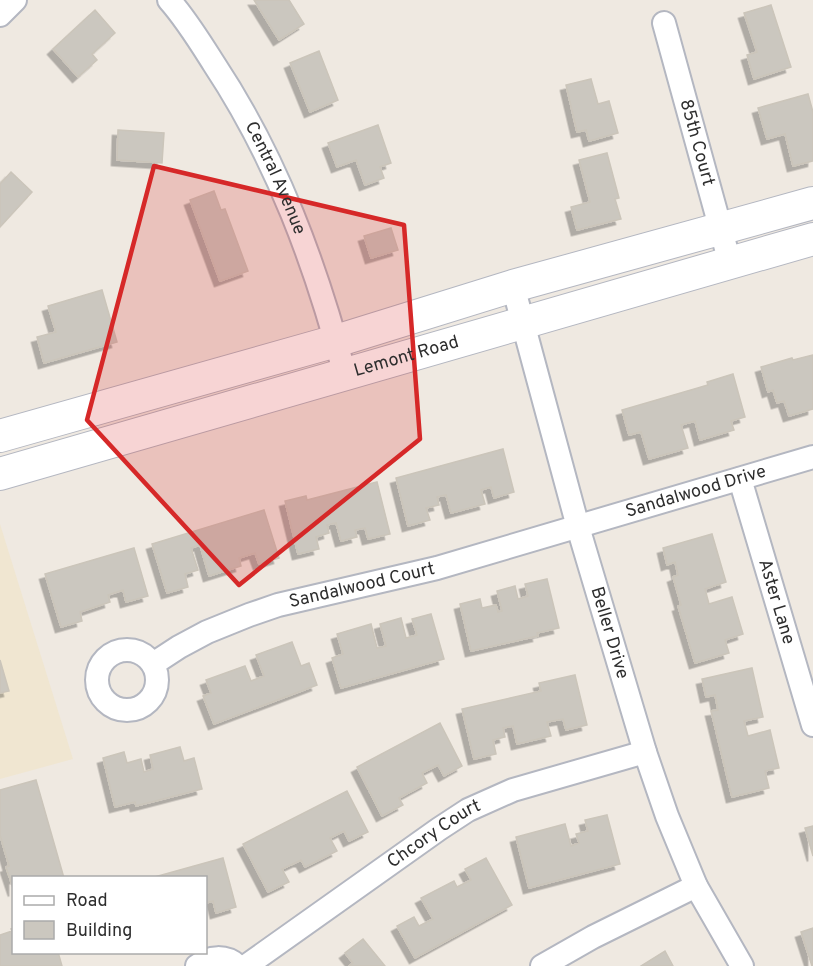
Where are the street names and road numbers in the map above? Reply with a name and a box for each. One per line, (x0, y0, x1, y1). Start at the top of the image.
street label: 85th Court (674, 97, 720, 189)
street label: Central Avenue (239, 117, 311, 238)
street label: Lemont Road (351, 330, 461, 383)
street label: Sandalwood Drive (623, 460, 769, 523)
street label: Aster Lane (753, 556, 800, 647)
street label: Sandalwood Court (287, 557, 437, 614)
street label: Beller Drive (585, 584, 634, 682)
street label: Chcory Court (383, 794, 484, 874)

